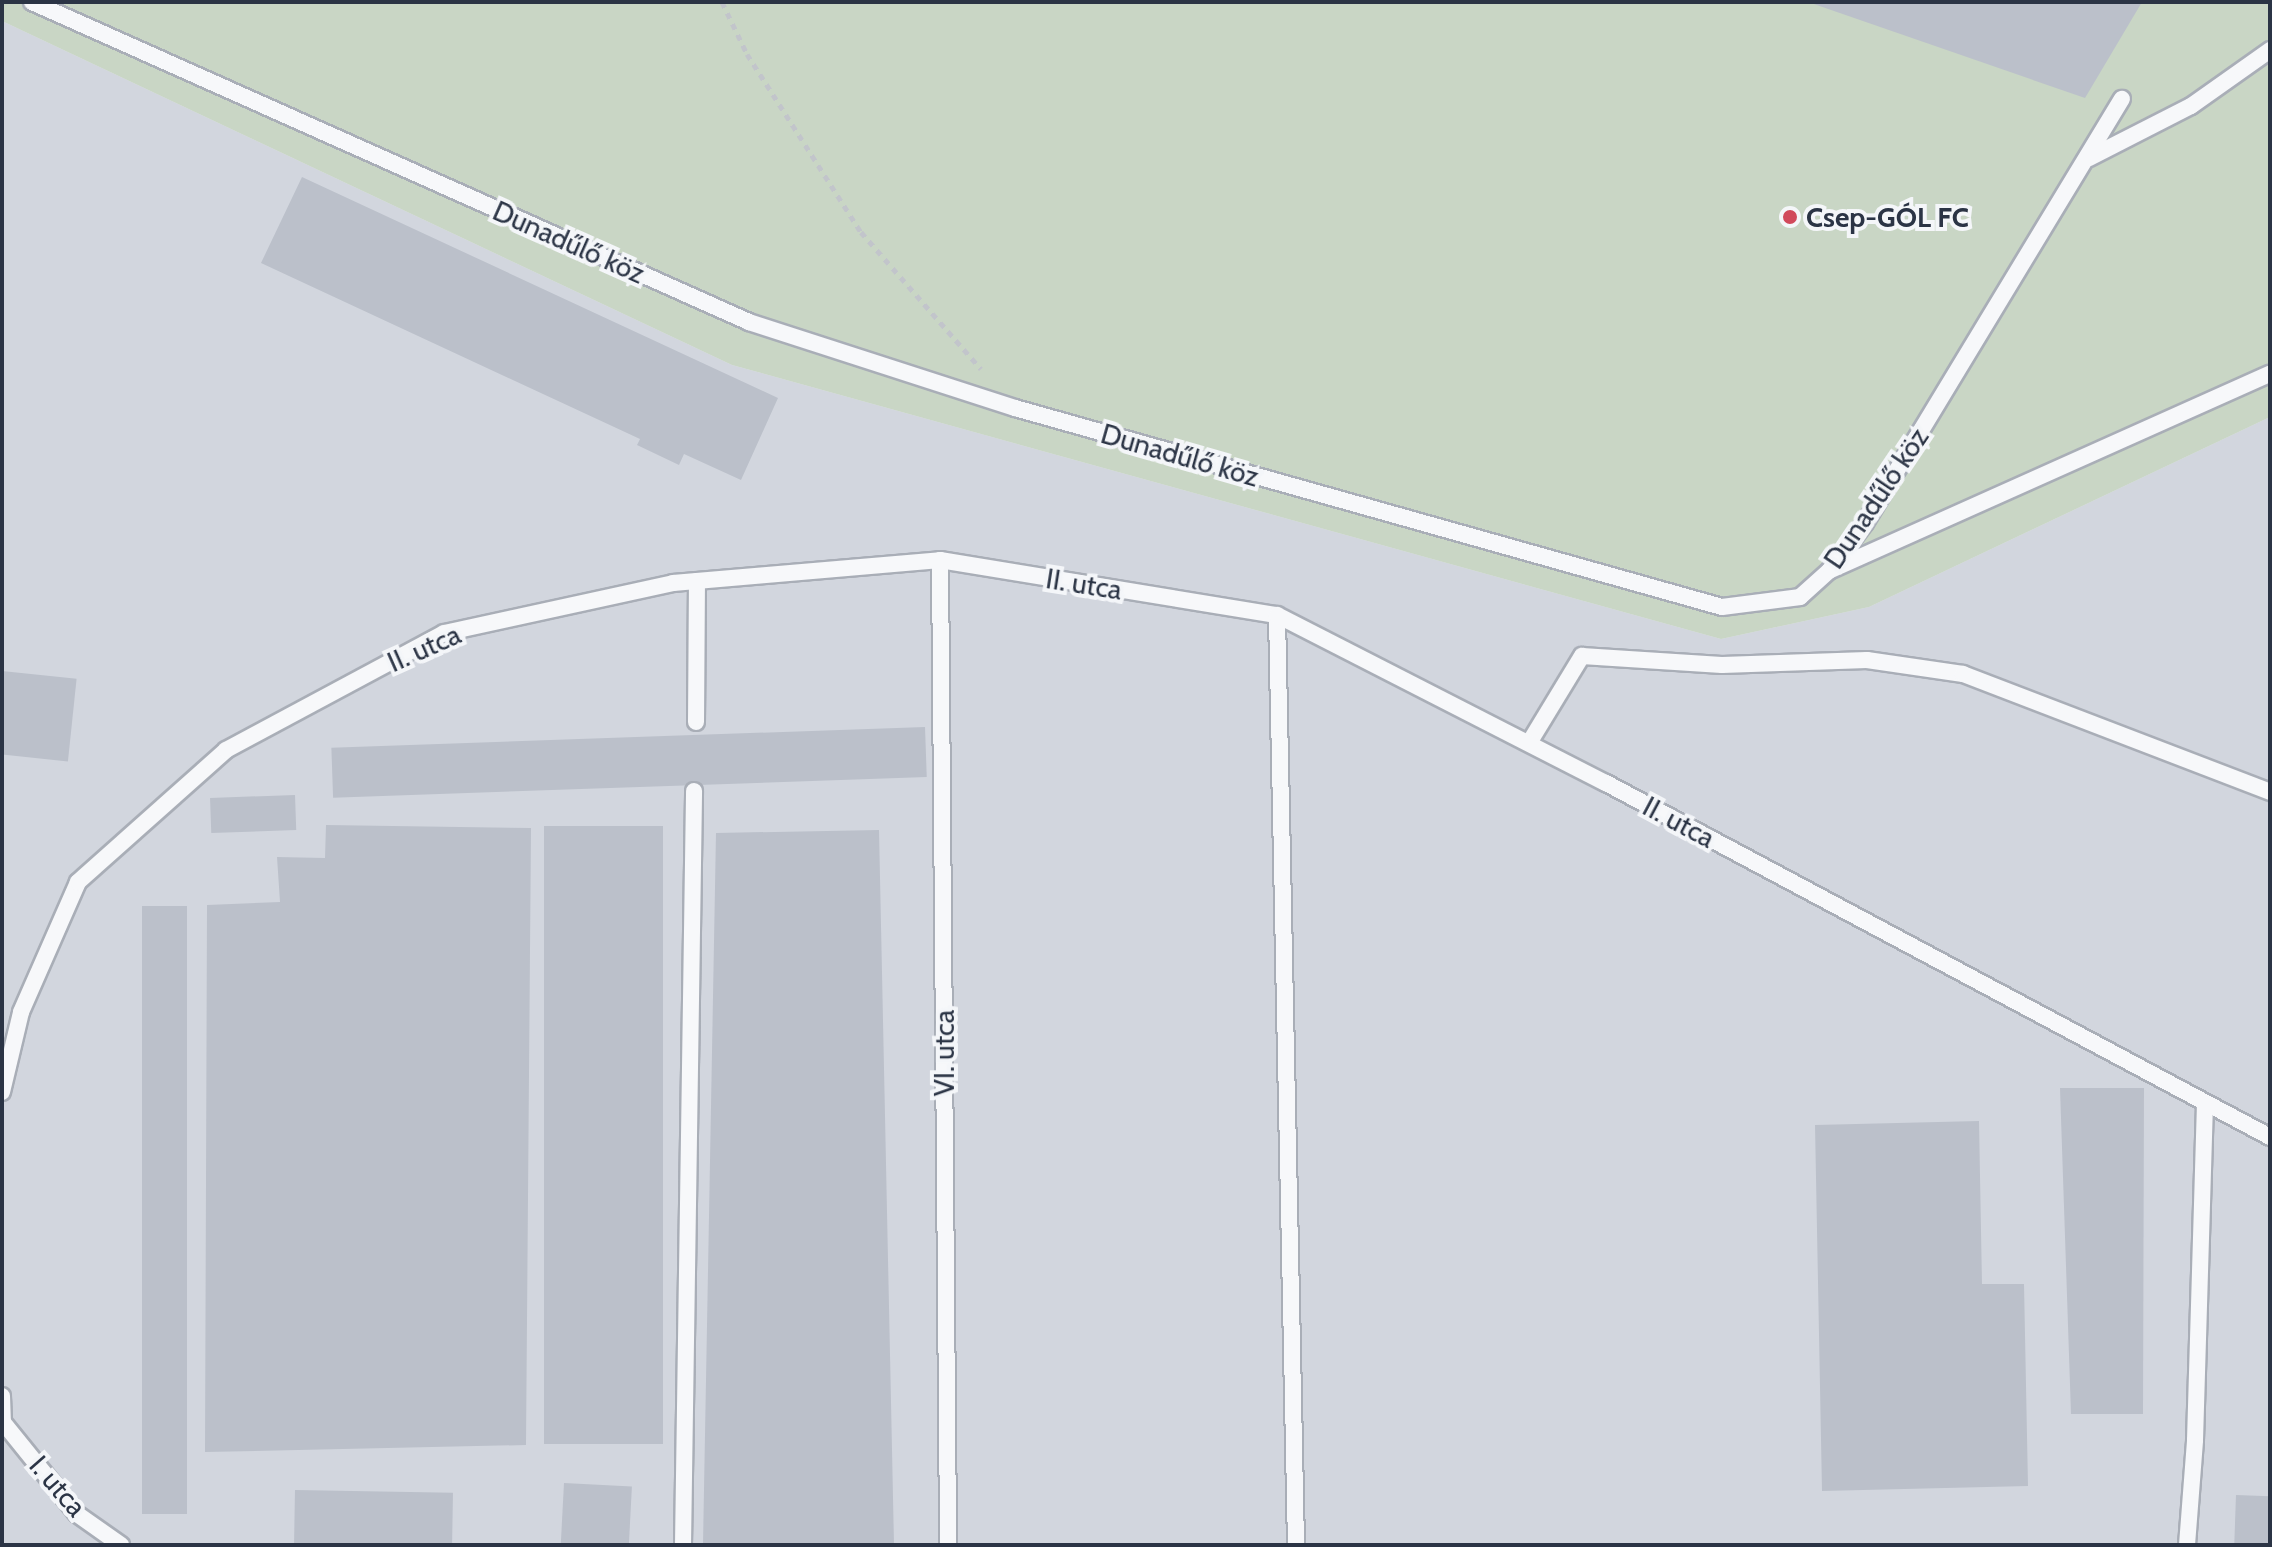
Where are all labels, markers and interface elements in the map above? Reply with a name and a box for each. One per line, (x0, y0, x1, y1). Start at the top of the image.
street label: Dunadűlő köz (488, 194, 650, 290)
place label: Csep-GÓL FC (1806, 200, 1969, 234)
marker: Csep-GÓL FC (1781, 208, 1799, 226)
street label: Dunadűlő köz (1097, 416, 1263, 494)
street label: Dunadűlő köz (1817, 421, 1935, 575)
street label: II. utca (1044, 561, 1124, 607)
street label: II. utca (382, 617, 466, 679)
street label: II. utca (1637, 789, 1721, 855)
street label: VI. utca (927, 1010, 961, 1096)
street label: I. utca (23, 1449, 93, 1523)

